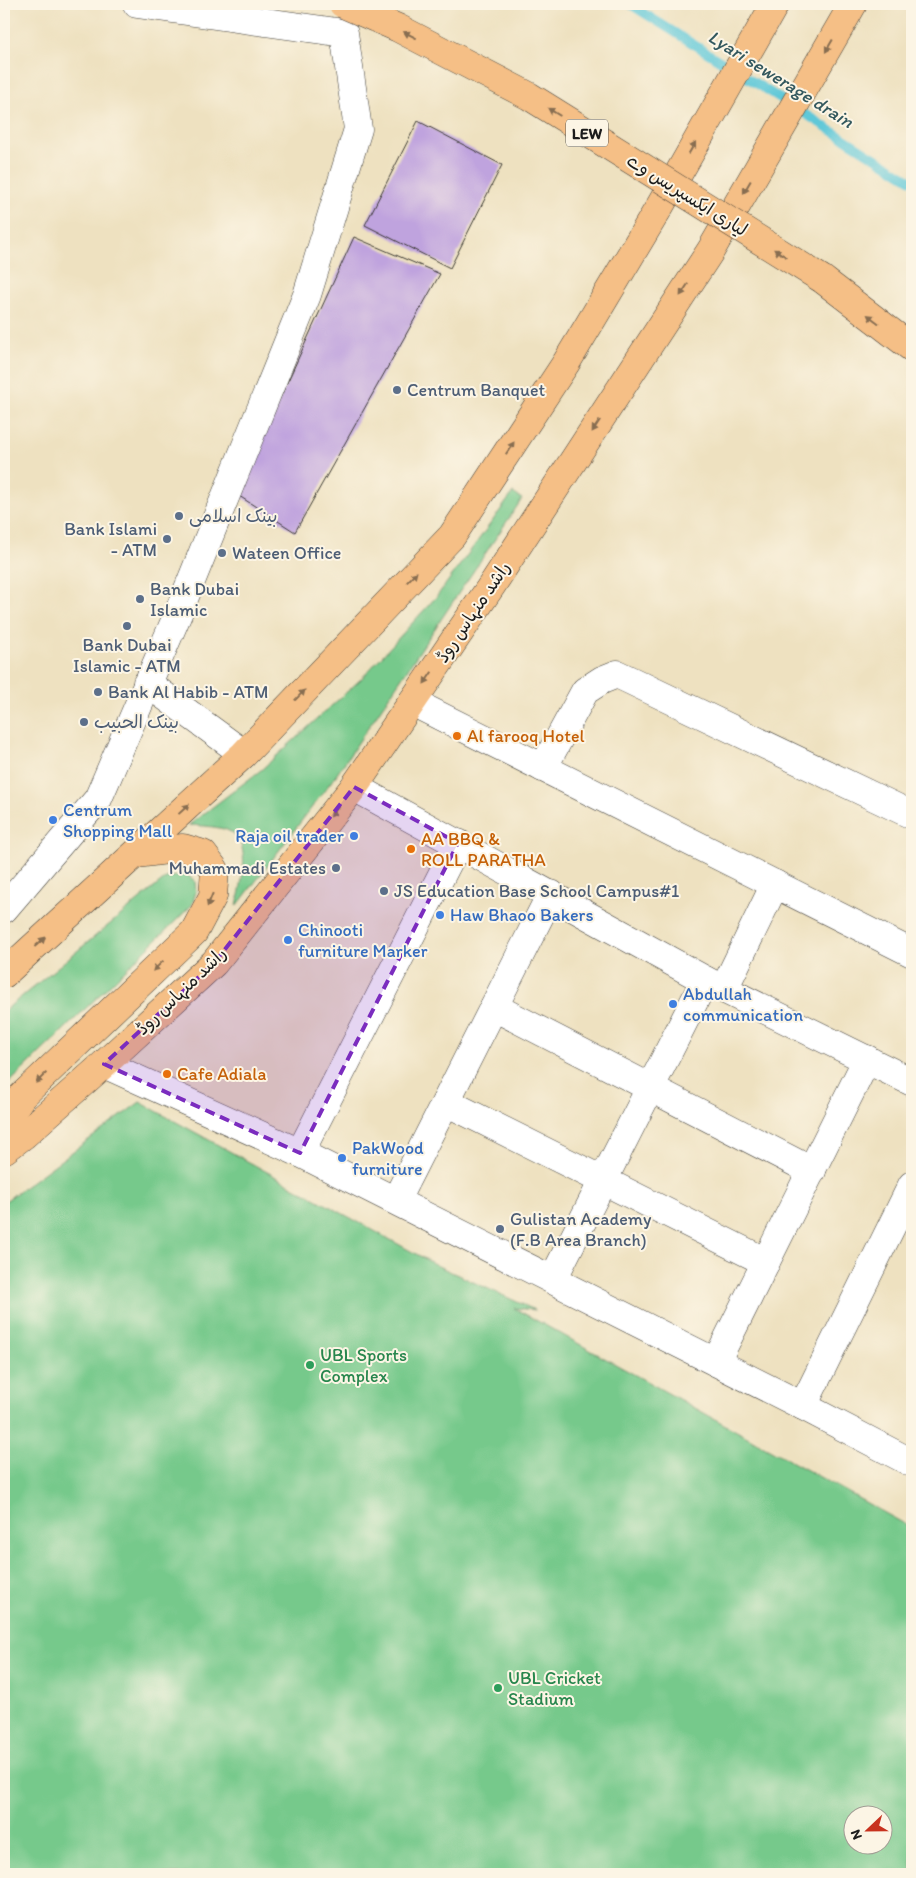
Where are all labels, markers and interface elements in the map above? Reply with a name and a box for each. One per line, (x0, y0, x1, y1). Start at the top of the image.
water label: Lyari sewerage drain (704, 25, 858, 133)
one-way arrow (403, 31, 418, 39)
one-way arrow (824, 39, 833, 53)
one-way arrow (547, 107, 560, 116)
road number: LEW (566, 120, 608, 146)
one-way arrow (688, 142, 697, 155)
street label: لیاری ایکسپریس وے (622, 149, 751, 242)
one-way arrow (743, 180, 752, 193)
one-way arrow (774, 249, 787, 258)
one-way arrow (680, 284, 689, 297)
one-way arrow (867, 313, 880, 324)
place label: Centrum Banquet (407, 379, 545, 401)
marker: Centrum Banquet (391, 384, 403, 396)
one-way arrow (591, 420, 600, 433)
one-way arrow (505, 442, 515, 455)
place label: بینک اسلامی (189, 505, 277, 527)
marker: بینک اسلامی (173, 510, 185, 522)
place label: Bank Islami - ATM (64, 518, 157, 561)
marker: Bank Islami - ATM (161, 533, 173, 545)
place label: Wateen Office (232, 542, 341, 564)
marker: Wateen Office (216, 547, 228, 559)
street label: راشد منہاس روڈ (431, 557, 516, 667)
one-way arrow (406, 572, 418, 584)
place label: Bank Dubai Islamic (150, 578, 239, 621)
marker: Bank Dubai Islamic (134, 593, 146, 605)
marker: Bank Dubai Islamic - ATM (121, 620, 133, 632)
place label: Bank Dubai Islamic - ATM (73, 634, 181, 677)
one-way arrow (423, 672, 433, 685)
place label: Bank Al Habib - ATM (108, 681, 269, 703)
marker: Bank Al Habib - ATM (92, 686, 104, 698)
one-way arrow (294, 689, 306, 701)
place label: بينک الحبيب (94, 711, 179, 733)
marker: بينک الحبيب (78, 716, 90, 728)
place label: Al farooq Hotel (467, 725, 585, 747)
marker: Al farooq Hotel (451, 730, 463, 742)
place label: Centrum Shopping Mall (63, 799, 172, 842)
one-way arrow (178, 803, 190, 815)
one-way arrow (329, 804, 340, 817)
marker: Centrum Shopping Mall (47, 814, 59, 826)
place label: Raja oil trader (235, 825, 345, 847)
place label: AA BBQ & ROLL PARATHA (421, 828, 546, 871)
marker: Raja oil trader (348, 830, 360, 842)
marker: AA BBQ & ROLL PARATHA (405, 843, 417, 855)
place label: Muhammadi Estates (169, 857, 326, 879)
marker: Muhammadi Estates (330, 862, 342, 874)
place label: JS Education Base School Campus#1 (394, 880, 679, 902)
marker: JS Education Base School Campus#1 (378, 885, 390, 897)
one-way arrow (205, 893, 213, 907)
place label: Haw Bhaoo Bakers (450, 904, 594, 926)
marker: Haw Bhaoo Bakers (434, 909, 446, 921)
place label: Chinooti furniture Marker (298, 919, 428, 962)
marker: Chinooti furniture Marker (282, 934, 294, 946)
one-way arrow (33, 936, 46, 947)
street label: راشد منہاس روڈ (131, 942, 232, 1040)
one-way arrow (153, 960, 165, 972)
place label: Abdullah communication (683, 983, 803, 1026)
marker: Abdullah communication (667, 998, 679, 1010)
place label: Cafe Adiala (177, 1063, 266, 1085)
marker: Cafe Adiala (161, 1068, 173, 1080)
one-way arrow (35, 1072, 47, 1084)
place label: PakWood furniture (352, 1137, 424, 1180)
marker: PakWood furniture (336, 1152, 348, 1164)
place label: Gulistan Academy (F.B Area Branch) (510, 1208, 652, 1251)
marker: Gulistan Academy (F.B Area Branch) (494, 1223, 506, 1235)
place label: UBL Sports Complex (320, 1344, 407, 1387)
marker: UBL Sports Complex (304, 1359, 316, 1371)
place label: UBL Cricket Stadium (508, 1667, 601, 1710)
marker: UBL Cricket Stadium (492, 1682, 504, 1694)
north arrow (844, 1806, 894, 1856)
text: N (847, 1827, 866, 1842)

